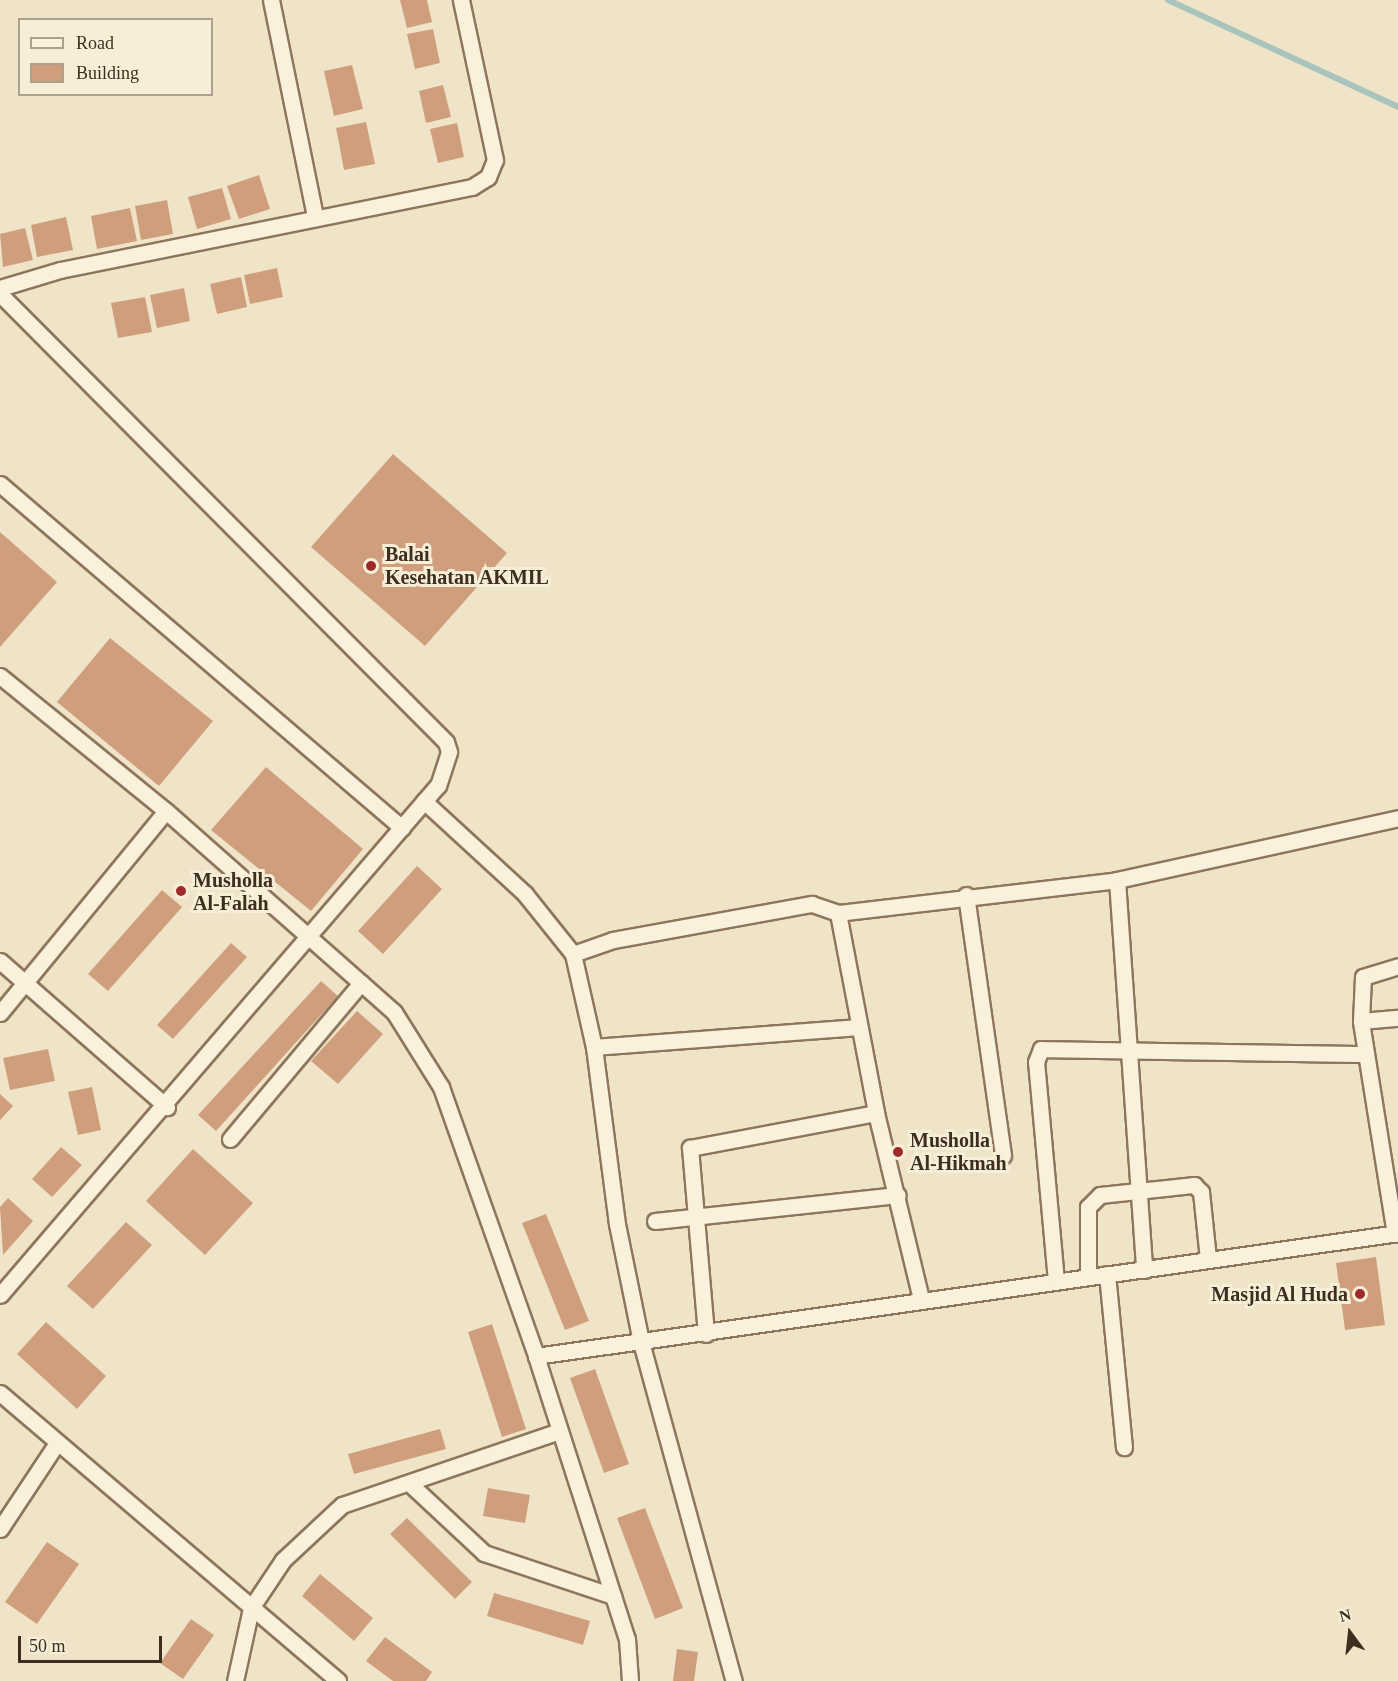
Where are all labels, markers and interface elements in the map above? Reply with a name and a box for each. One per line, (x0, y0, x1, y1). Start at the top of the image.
legend (18, 18, 213, 96)
text: Road (76, 33, 114, 53)
text: Building (76, 63, 139, 83)
place label: Balai Kesehatan AKMIL (385, 542, 550, 589)
marker: Balai Kesehatan AKMIL (362, 557, 380, 575)
place label: Musholla Al-Falah (193, 868, 273, 915)
marker: Musholla Al-Falah (174, 884, 188, 898)
place label: Musholla Al-Hikmah (910, 1128, 1007, 1175)
marker: Musholla Al-Hikmah (891, 1145, 905, 1159)
place label: Masjid Al Huda (1210, 1282, 1348, 1306)
marker: Masjid Al Huda (1353, 1287, 1367, 1301)
north arrow (1320, 1603, 1380, 1663)
text: N (1337, 1605, 1353, 1625)
scale bar (21, 1624, 165, 1662)
text: 50 m (29, 1636, 66, 1656)

